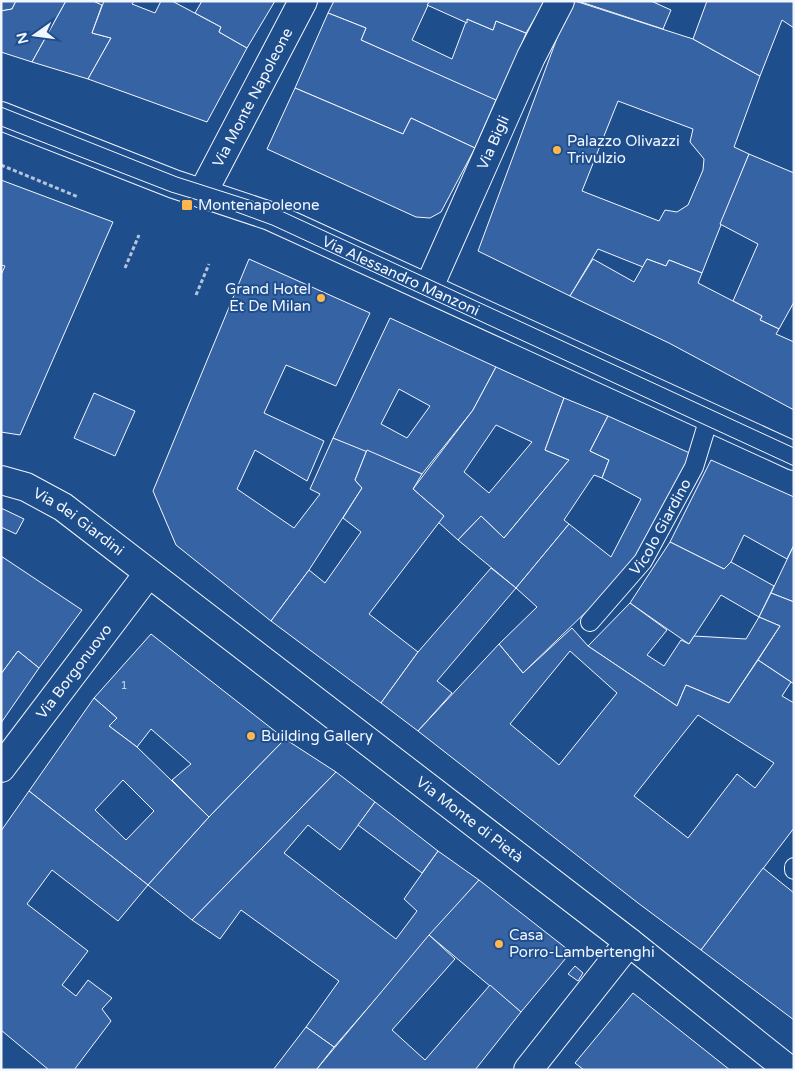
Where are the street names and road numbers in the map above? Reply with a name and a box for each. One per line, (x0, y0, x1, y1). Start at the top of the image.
street label: Via Monte Napoleone (209, 25, 296, 170)
street label: Via Bigli (473, 113, 513, 172)
street label: Via Alessandro Manzoni (319, 232, 482, 320)
street label: Vicolo Giardino (626, 475, 695, 579)
street label: Via dei Giardini (30, 484, 128, 560)
street label: Via Borgonuovo (32, 621, 116, 722)
street label: Via Monte di Pietà (413, 773, 527, 866)

